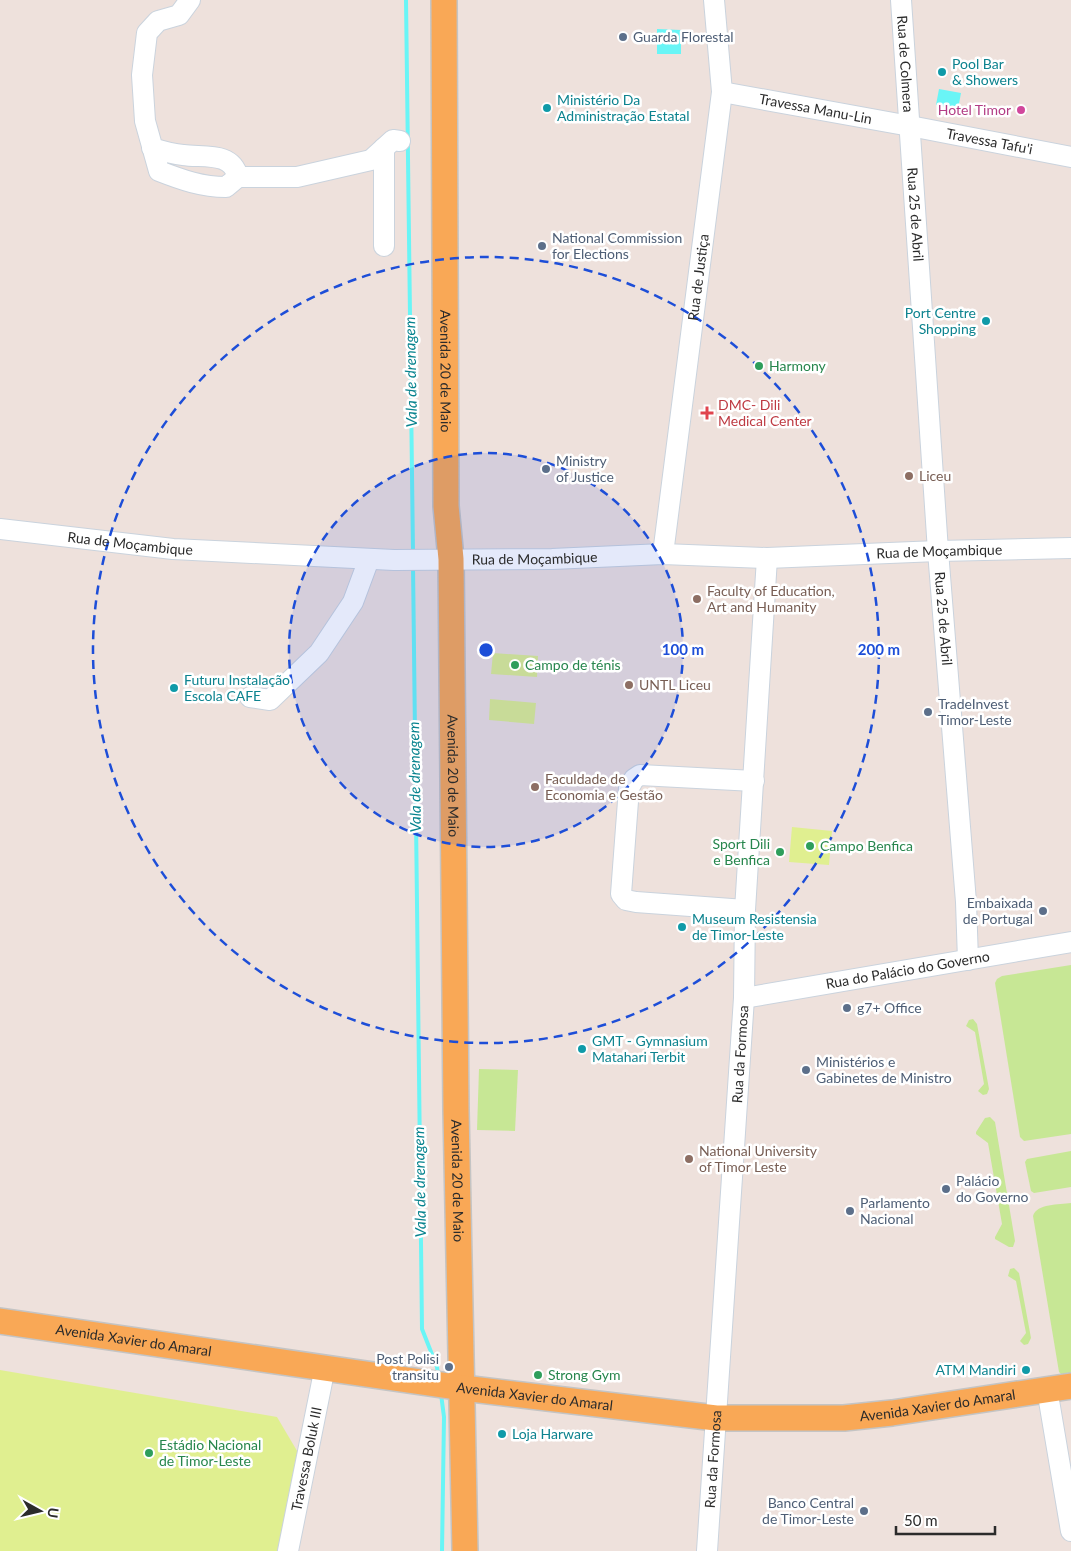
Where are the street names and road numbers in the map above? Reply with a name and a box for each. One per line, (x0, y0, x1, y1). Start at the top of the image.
street label: Rua de Colmera (894, 15, 918, 113)
street label: Travessa Manu-Lin (758, 90, 873, 127)
street label: Travessa Tafu'i (945, 124, 1034, 157)
street label: Rua 25 de Abril (904, 167, 928, 262)
street label: Rua de Justiça (684, 233, 712, 322)
street label: Avenida 20 de Maio (437, 310, 455, 432)
street label: Rua de Moçambique (67, 528, 193, 558)
street label: Rua de Moçambique (876, 541, 1002, 562)
street label: Rua de Moçambique (472, 548, 598, 568)
street label: Rua 25 de Abril (932, 571, 956, 666)
street label: Avenida 20 de Maio (444, 714, 463, 837)
street label: Rua do Palácio do Governo (824, 947, 991, 992)
street label: Rua da Formosa (728, 1005, 752, 1104)
street label: Avenida 20 de Maio (448, 1119, 468, 1242)
street label: Avenida Xavier do Amaral (55, 1320, 213, 1360)
street label: Avenida Xavier do Amaral (455, 1378, 614, 1414)
street label: Avenida Xavier do Amaral (859, 1385, 1017, 1424)
street label: Travessa Boluk III (287, 1405, 325, 1512)
street label: Rua da Formosa (701, 1410, 724, 1509)

